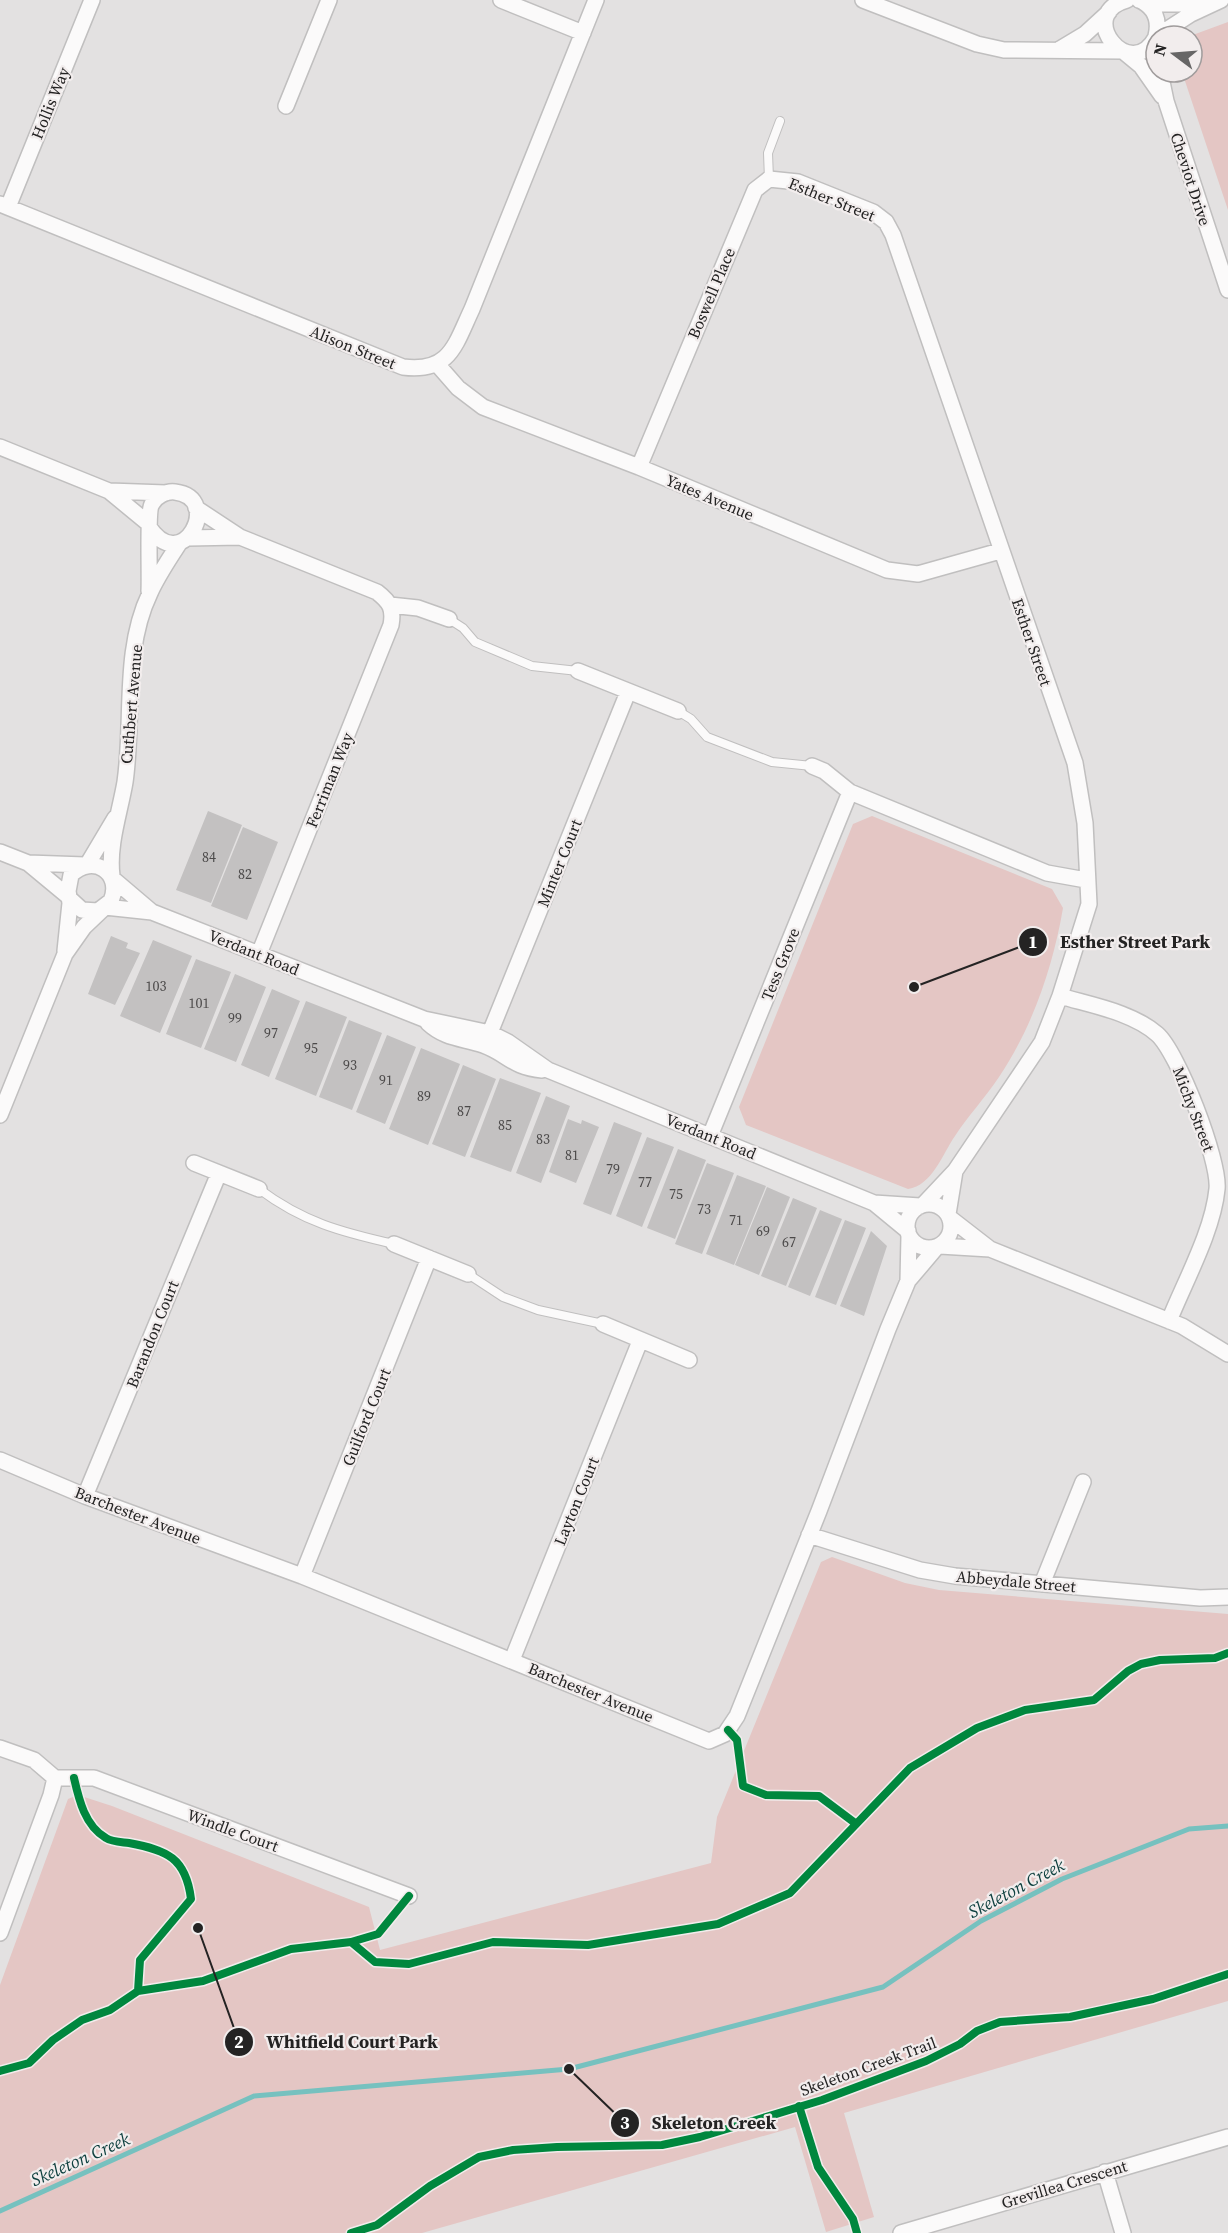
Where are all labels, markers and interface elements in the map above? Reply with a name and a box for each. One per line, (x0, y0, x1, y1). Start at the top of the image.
north arrow (1144, 24, 1204, 84)
text: N (1147, 41, 1172, 58)
street label: Hollis Way (26, 63, 75, 142)
street label: Cheviot Drive (1166, 130, 1216, 228)
street label: Esther Street (785, 172, 879, 227)
street label: Boswell Place (682, 244, 740, 342)
street label: Alison Street (307, 320, 400, 374)
street label: Yates Avenue (663, 469, 757, 525)
street label: Esther Street (1007, 595, 1058, 690)
street label: Cuthbert Avenue (115, 643, 147, 765)
street label: Ferriman Way (300, 728, 358, 831)
street label: Minter Court (531, 815, 587, 910)
house number: 84 (202, 847, 216, 867)
house number: 82 (238, 864, 252, 884)
street label: Verdant Road (205, 924, 303, 980)
street label: Tess Grove (755, 924, 805, 1004)
callout: Esther Street Park (1018, 924, 1222, 960)
text: 1 (1028, 929, 1038, 954)
text: Esther Street Park (1060, 929, 1210, 954)
house number: 103 (146, 976, 167, 996)
house number: 101 (189, 993, 210, 1013)
house number: 99 (228, 1008, 242, 1028)
house number: 97 (264, 1023, 278, 1043)
house number: 95 (304, 1038, 318, 1058)
house number: 93 (343, 1055, 357, 1075)
street label: Michy Street (1168, 1063, 1221, 1155)
house number: 91 (379, 1070, 393, 1090)
house number: 89 (417, 1086, 431, 1106)
house number: 87 (457, 1101, 471, 1121)
street label: Verdant Road (662, 1108, 760, 1164)
house number: 85 (498, 1115, 512, 1135)
house number: 83 (536, 1129, 550, 1149)
house number: 81 (565, 1145, 579, 1165)
house number: 79 (606, 1159, 620, 1179)
house number: 77 (638, 1172, 652, 1192)
house number: 75 (669, 1184, 683, 1204)
house number: 73 (697, 1199, 711, 1219)
house number: 71 (729, 1210, 743, 1230)
house number: 69 (756, 1221, 770, 1241)
house number: 67 (782, 1232, 796, 1252)
street label: Barandon Court (120, 1276, 184, 1391)
street label: Guilford Court (336, 1364, 396, 1469)
street label: Layton Court (548, 1453, 604, 1549)
street label: Barchester Avenue (72, 1481, 204, 1549)
street label: Abbeydale Street (955, 1565, 1077, 1597)
street label: Barchester Avenue (525, 1657, 657, 1727)
street label: Windle Court (184, 1803, 282, 1857)
water label: Skeleton Creek (963, 1852, 1069, 1924)
callout: Whitfield Court Park (224, 2024, 450, 2060)
text: 2 (234, 2029, 244, 2054)
text: Whitfield Court Park (266, 2029, 438, 2054)
street label: Skeleton Creek Trail (797, 2031, 939, 2101)
callout: Skeleton Creek (610, 2105, 788, 2141)
text: 3 (620, 2110, 630, 2135)
text: Skeleton Creek (652, 2110, 776, 2135)
water label: Skeleton Creek (27, 2126, 134, 2192)
street label: Grevillea Crescent (998, 2154, 1130, 2214)

